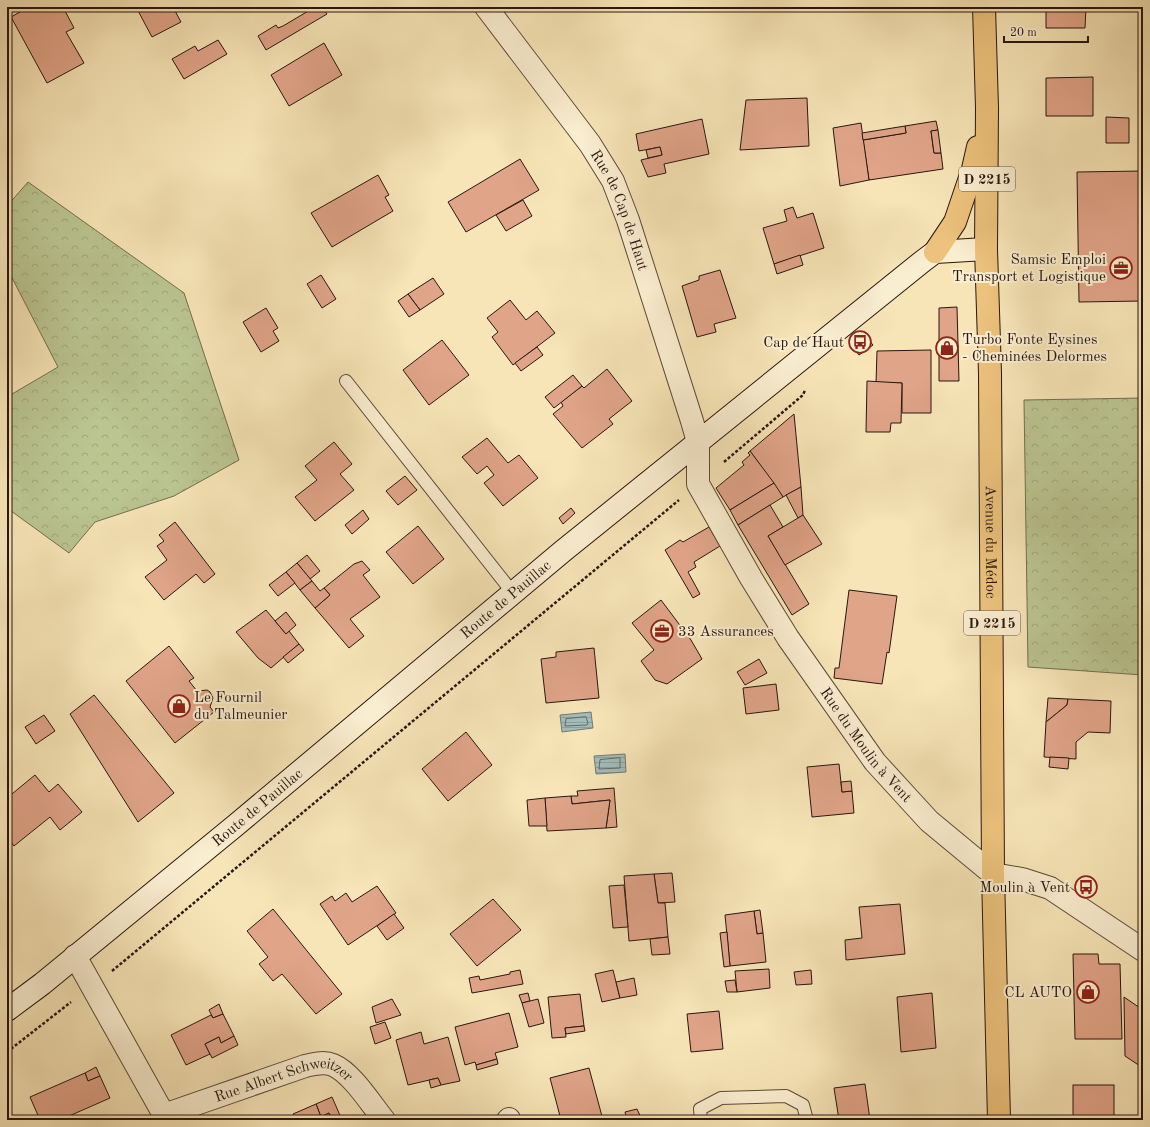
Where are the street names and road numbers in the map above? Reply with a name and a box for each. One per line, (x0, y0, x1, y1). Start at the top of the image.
street label: Rue de Cap de Haut (587, 148, 650, 273)
road number: D 2215 (959, 167, 1015, 191)
street label: Avenue du Médoc (982, 485, 997, 599)
street label: Route de Pauillac (458, 558, 555, 642)
road number: D 2215 (964, 611, 1020, 635)
street label: Rue du Moulin à Vent (816, 685, 914, 806)
street label: Route de Pauillac (210, 766, 306, 850)
street label: Rue Albert Schweitzer (213, 1057, 355, 1106)

